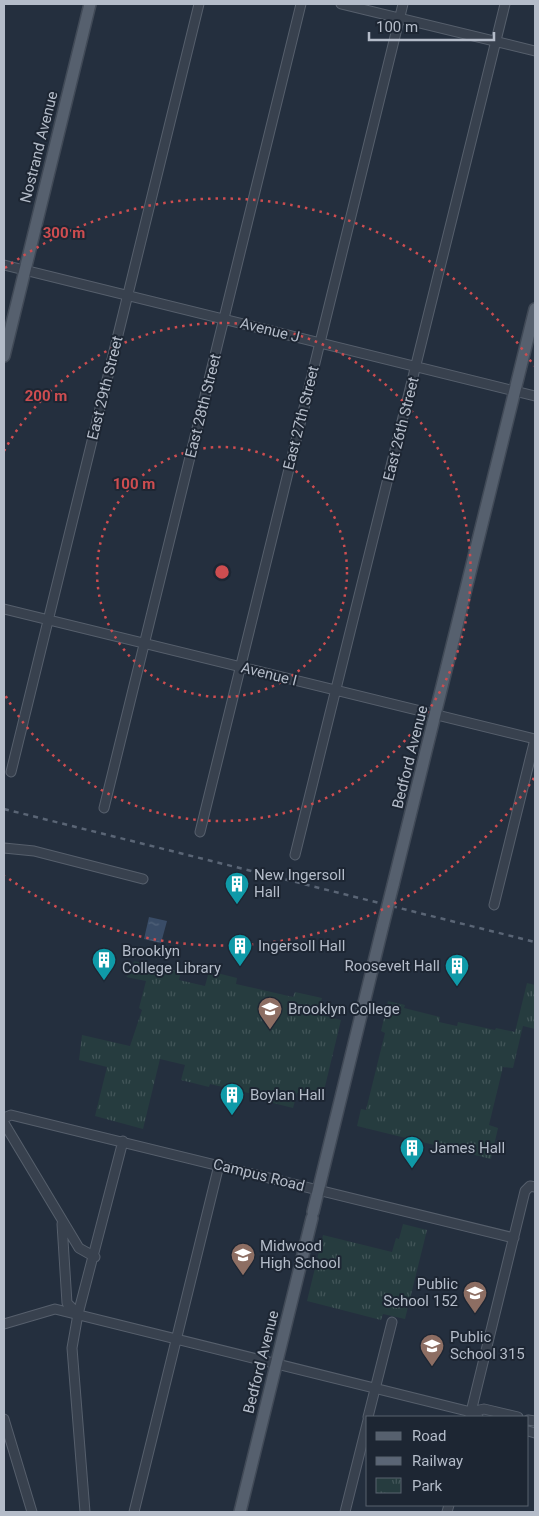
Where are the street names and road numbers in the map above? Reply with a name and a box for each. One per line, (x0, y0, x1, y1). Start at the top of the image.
street label: Nostrand Avenue (16, 89, 62, 205)
street label: Avenue J (238, 314, 302, 346)
street label: East 29th Street (83, 334, 127, 442)
street label: East 28th Street (181, 352, 225, 460)
street label: East 27th Street (279, 364, 323, 472)
street label: East 26th Street (379, 375, 423, 483)
street label: Avenue I (239, 658, 299, 690)
street label: Bedford Avenue (388, 703, 432, 810)
street label: Campus Road (211, 1155, 307, 1195)
street label: Bedford Avenue (239, 1308, 283, 1415)

